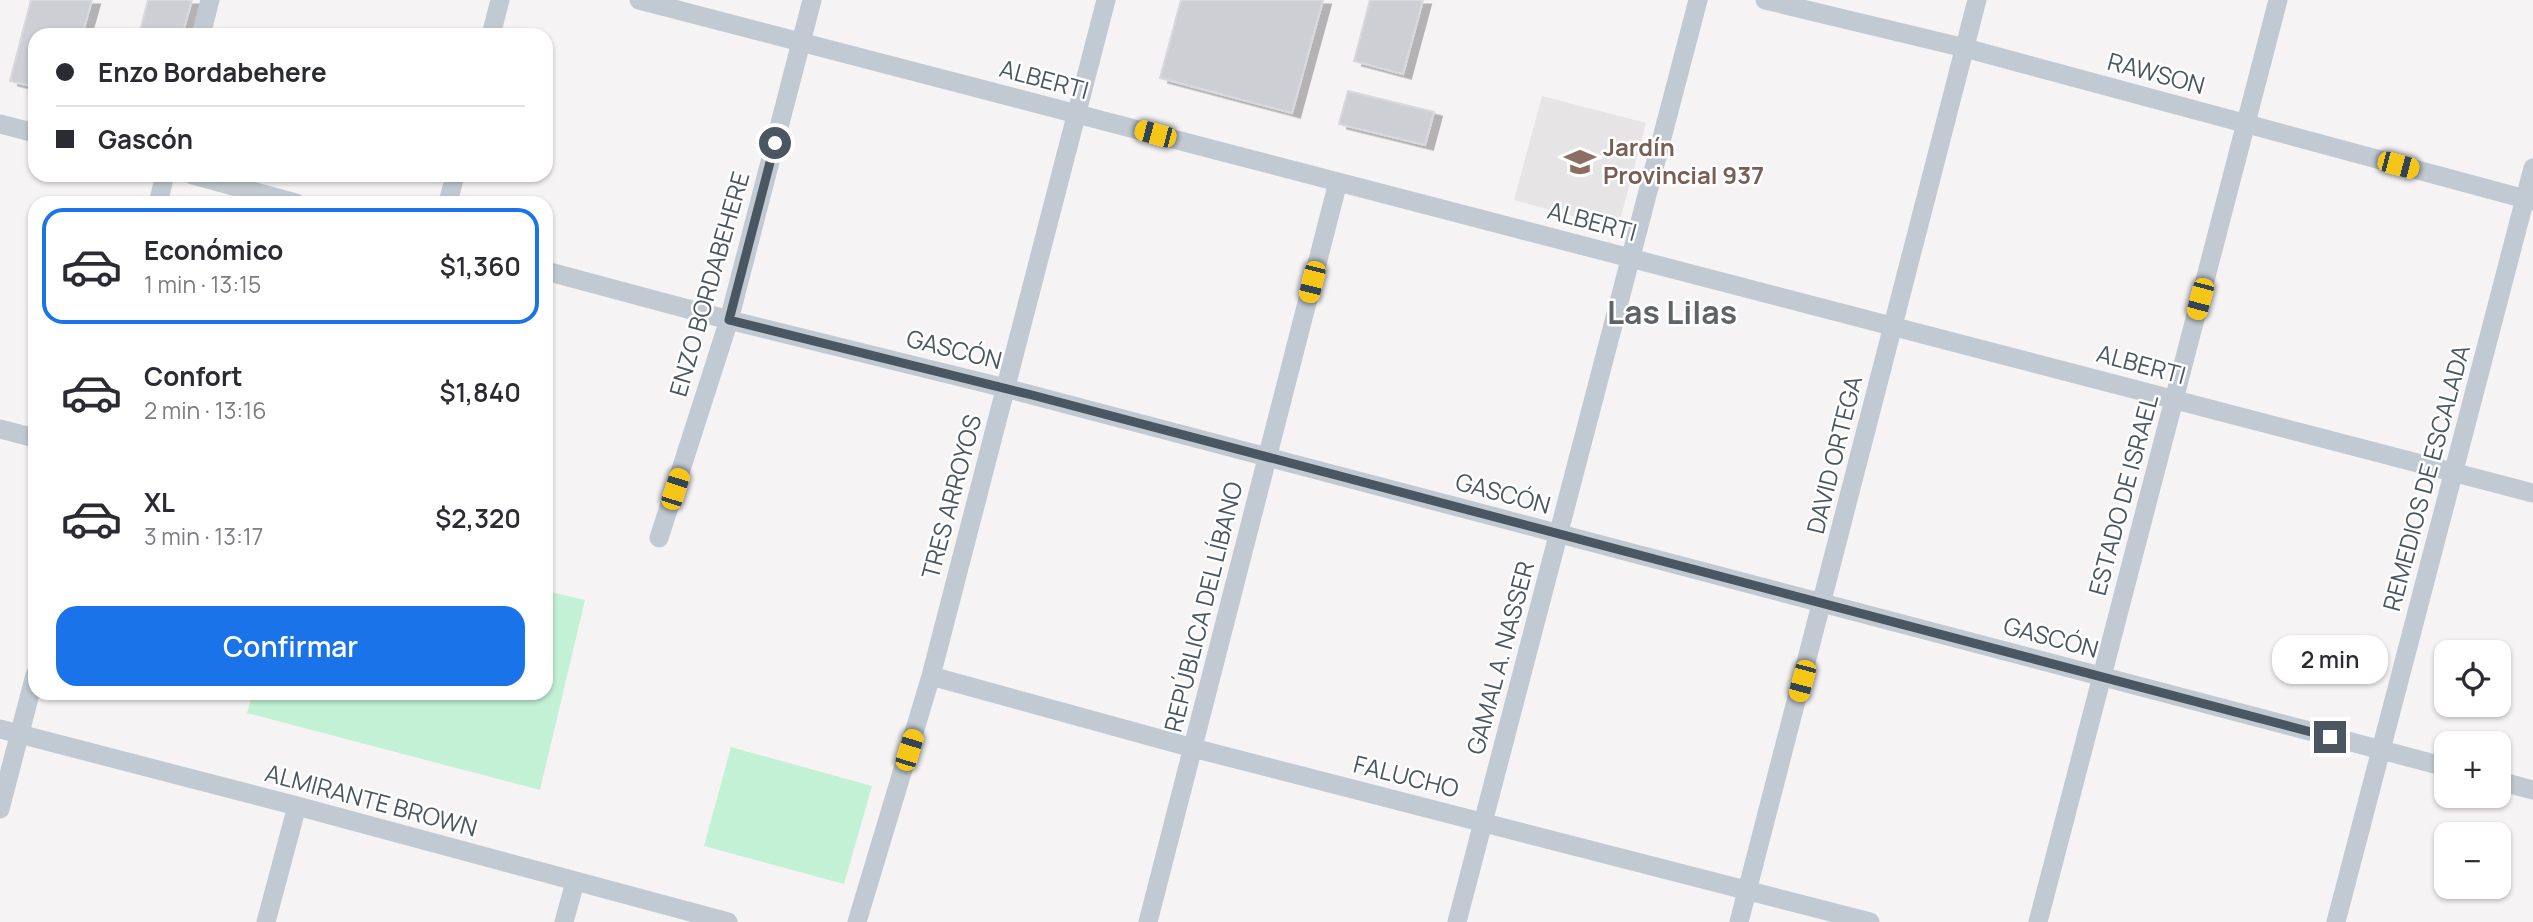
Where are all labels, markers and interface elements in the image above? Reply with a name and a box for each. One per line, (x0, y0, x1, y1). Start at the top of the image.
street label: RAWSON (2104, 44, 2209, 101)
street label: ALBERTI (996, 51, 1093, 106)
text: Enzo Bordabehere (98, 54, 327, 90)
car (1132, 118, 1179, 150)
text: Gascón (98, 121, 193, 157)
route start (759, 127, 791, 159)
place label: Jardín Provincial 937 (1603, 130, 1764, 191)
school or university icon: Jardín Provincial 937 (1563, 145, 1597, 179)
car (2375, 149, 2422, 181)
street label: ENZO BORDABEHERE (661, 167, 756, 400)
street label: ALBERTI (1544, 193, 1641, 248)
text: Económico (144, 232, 283, 268)
icon: car (60, 235, 123, 298)
text: $1,360 (440, 248, 521, 284)
car (1297, 259, 1328, 305)
text: 1 min · 13:15 (144, 268, 261, 300)
car (2185, 276, 2216, 322)
district label: Las Lilas (1607, 290, 1737, 334)
street label: GASCÓN (903, 321, 1005, 376)
street label: ALBERTI (2093, 336, 2190, 391)
street label: REMEDIOS DE ESCALADA (2374, 341, 2477, 614)
text: Confort (144, 358, 243, 394)
icon: car (60, 361, 123, 424)
street label: DAVID ORTEGA (1798, 372, 1869, 537)
text: $1,840 (440, 374, 521, 410)
street label: ESTADO DE ISRAEL (2080, 391, 2165, 599)
text: 2 min · 13:16 (144, 394, 266, 426)
street label: TRES ARROYOS (913, 411, 988, 582)
street label: GASCÓN (1452, 464, 1554, 521)
car (659, 466, 692, 512)
street label: REPÚBLICA DEL LÍBANO (1155, 478, 1250, 735)
text: XL (144, 484, 175, 520)
icon: car (60, 487, 123, 550)
text: $2,320 (435, 500, 521, 536)
text: 3 min · 13:17 (144, 520, 263, 552)
street label: GAMAL A. NASSER (1458, 557, 1541, 758)
button: Confirmar (56, 606, 525, 686)
street label: GASCÓN (2000, 608, 2102, 665)
callout: 2 min (2272, 636, 2388, 684)
map controls (2434, 640, 2511, 899)
button: locate (2434, 640, 2511, 717)
text: 2 min (2301, 643, 2359, 675)
car (1787, 658, 1818, 704)
route end (2314, 721, 2346, 753)
car (893, 727, 926, 773)
button: + (2434, 731, 2511, 808)
street label: FALUCHO (1350, 747, 1462, 805)
street label: ALMIRANTE BROWN (262, 755, 481, 844)
button: − (2434, 822, 2511, 899)

